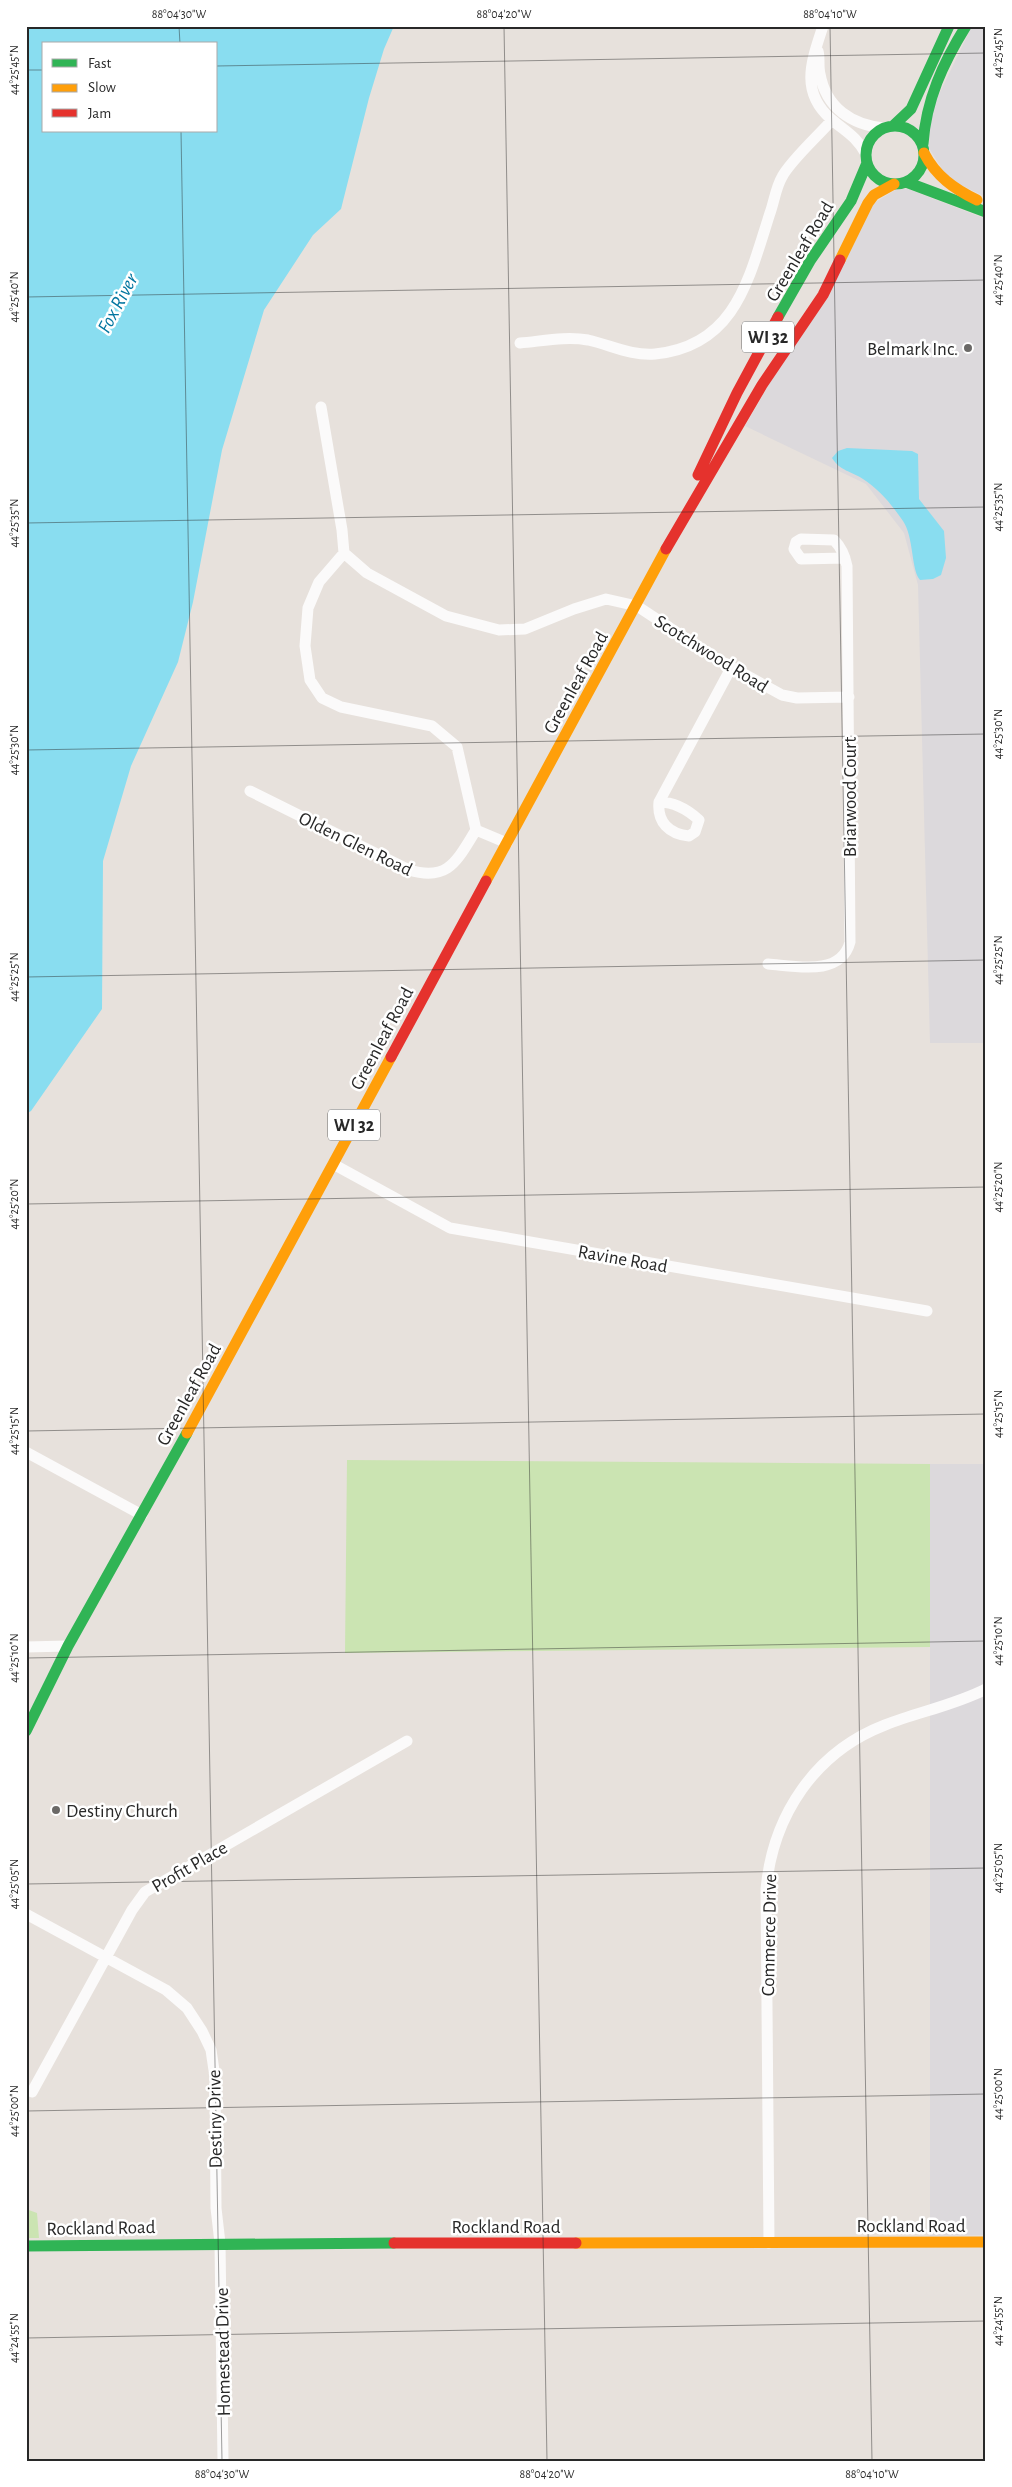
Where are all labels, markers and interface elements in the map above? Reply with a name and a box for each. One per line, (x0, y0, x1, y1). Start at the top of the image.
text: 88°04'30"W (152, 8, 207, 20)
text: 88°04'20"W (476, 8, 532, 20)
text: 88°04'10"W (803, 8, 857, 20)
text: 44°25'45"N (992, 28, 1004, 78)
legend (42, 42, 218, 132)
text: 44°25'45"N (8, 45, 20, 95)
text: Fast (88, 56, 112, 71)
text: Slow (88, 80, 116, 95)
text: Jam (88, 106, 111, 121)
street label: Greenleaf Road (763, 198, 838, 305)
text: 44°25'40"N (992, 254, 1004, 306)
water label: Fox River (94, 270, 142, 336)
text: 44°25'40"N (8, 271, 20, 323)
road number: WI 32 (742, 322, 794, 352)
place label: Belmark Inc. (867, 340, 958, 359)
marker: Belmark Inc. (962, 342, 974, 354)
text: 44°25'35"N (992, 482, 1004, 532)
text: 44°25'35"N (8, 498, 20, 548)
street label: Scotchwood Road (651, 612, 771, 697)
street label: Greenleaf Road (541, 628, 612, 737)
text: 44°25'30"N (992, 709, 1004, 759)
text: 44°25'30"N (8, 725, 20, 775)
street label: Briarwood Court (841, 737, 860, 857)
street label: Olden Glen Road (296, 809, 415, 880)
text: 44°25'25"N (992, 935, 1004, 985)
text: 44°25'25"N (8, 952, 20, 1002)
street label: Greenleaf Road (347, 984, 417, 1093)
road number: WI 32 (328, 1110, 380, 1140)
text: 44°25'20"N (992, 1162, 1004, 1212)
text: 44°25'20"N (8, 1179, 20, 1229)
street label: Ravine Road (576, 1242, 669, 1277)
street label: Greenleaf Road (154, 1340, 225, 1449)
text: 44°25'15"N (992, 1390, 1004, 1438)
text: 44°25'15"N (8, 1407, 20, 1455)
text: 44°25'10"N (992, 1616, 1004, 1666)
text: 44°25'10"N (8, 1633, 20, 1683)
place label: Destiny Church (66, 1802, 178, 1821)
marker: Destiny Church (50, 1804, 62, 1816)
street label: Profit Place (149, 1838, 231, 1896)
text: 44°25'05"N (992, 1843, 1004, 1893)
text: 44°25'05"N (8, 1859, 20, 1909)
street label: Commerce Drive (759, 1874, 780, 1996)
text: 44°25'00"N (992, 2068, 1004, 2120)
street label: Destiny Drive (205, 2069, 226, 2169)
text: 44°25'00"N (8, 2085, 20, 2137)
street label: Rockland Road (856, 2217, 966, 2236)
street label: Rockland Road (46, 2218, 156, 2239)
street label: Rockland Road (451, 2218, 561, 2237)
street label: Homestead Drive (213, 2288, 234, 2416)
text: 44°24'55"N (992, 2296, 1004, 2346)
text: 44°24'55"N (8, 2313, 20, 2363)
text: 88°04'30"W (195, 2468, 250, 2480)
text: 88°04'20"W (519, 2468, 575, 2480)
text: 88°04'10"W (845, 2468, 899, 2480)

